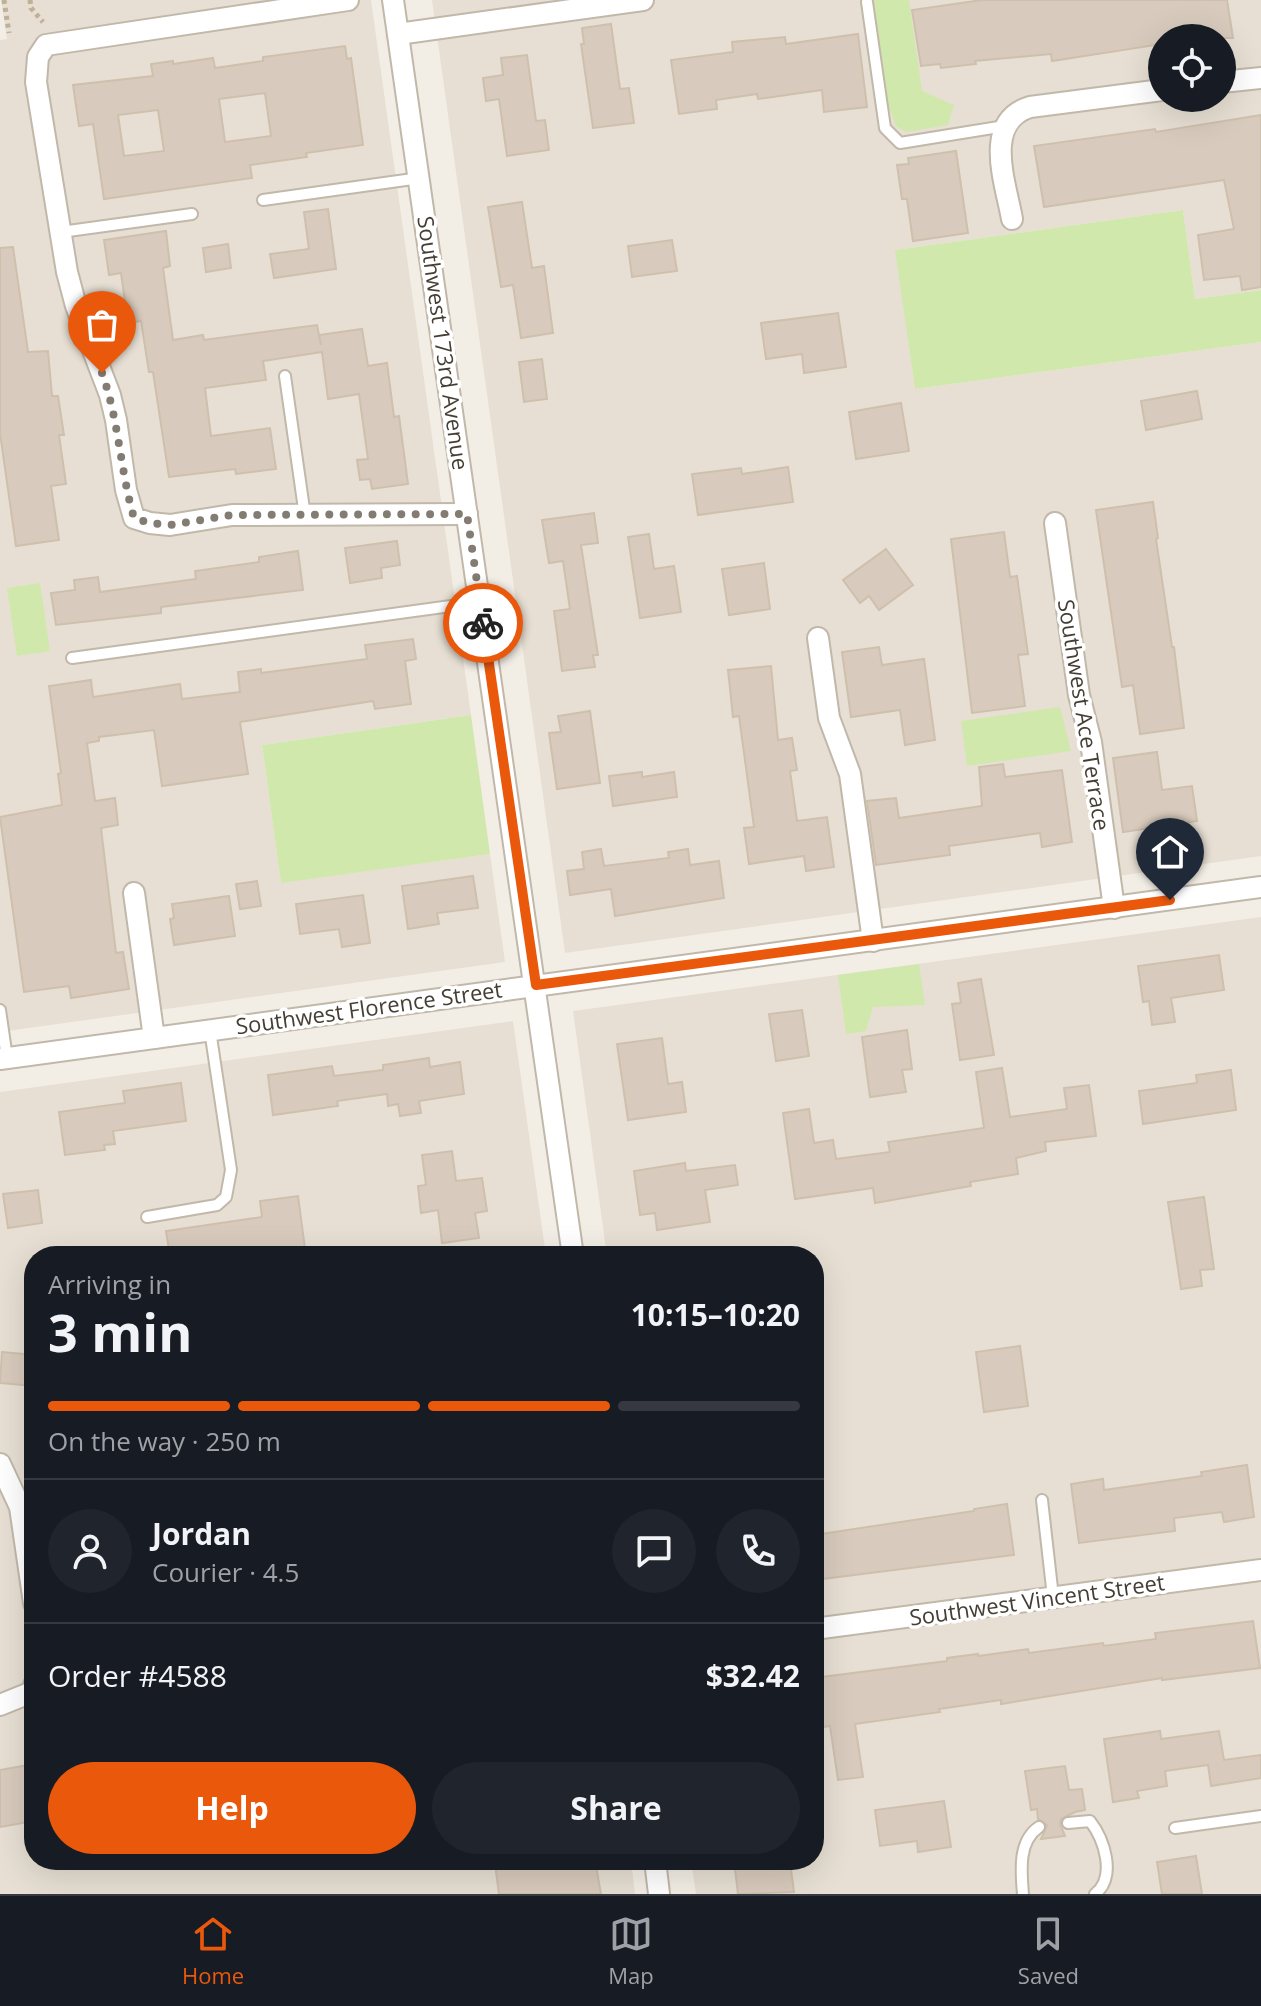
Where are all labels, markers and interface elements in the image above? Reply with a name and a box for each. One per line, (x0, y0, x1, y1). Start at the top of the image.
map controls (1148, 24, 1236, 112)
button: locate (1148, 24, 1236, 112)
street label: Southwest 173rd Avenue (411, 214, 477, 472)
pin (68, 291, 136, 373)
icon: bag (80, 303, 124, 347)
courier (443, 583, 523, 663)
street label: Southwest Ace Terrace (1052, 597, 1118, 833)
icon: bike (461, 601, 505, 645)
pin (1136, 818, 1204, 900)
icon: home (1148, 830, 1192, 874)
street label: Southwest Florence Street (234, 973, 504, 1041)
text: Arriving in (48, 1266, 171, 1302)
text: 10:15–10:20 (631, 1294, 800, 1335)
text: 3 min (48, 1296, 192, 1367)
text: On the way · 250 m (48, 1423, 281, 1459)
button: person (48, 1509, 132, 1593)
button: chat (612, 1509, 696, 1593)
button: phone (716, 1509, 800, 1593)
text: Jordan (152, 1513, 251, 1554)
text: Courier · 4.5 (152, 1554, 299, 1590)
street label: Southwest Vincent Street (907, 1566, 1166, 1632)
text: Order #4588 (48, 1655, 227, 1696)
text: $32.42 (706, 1655, 800, 1696)
button: Help (48, 1762, 416, 1854)
button: Share (432, 1762, 800, 1854)
tab: Home (182, 1912, 244, 1990)
tab: Map (608, 1912, 654, 1990)
tab: Saved (1018, 1912, 1079, 1990)

